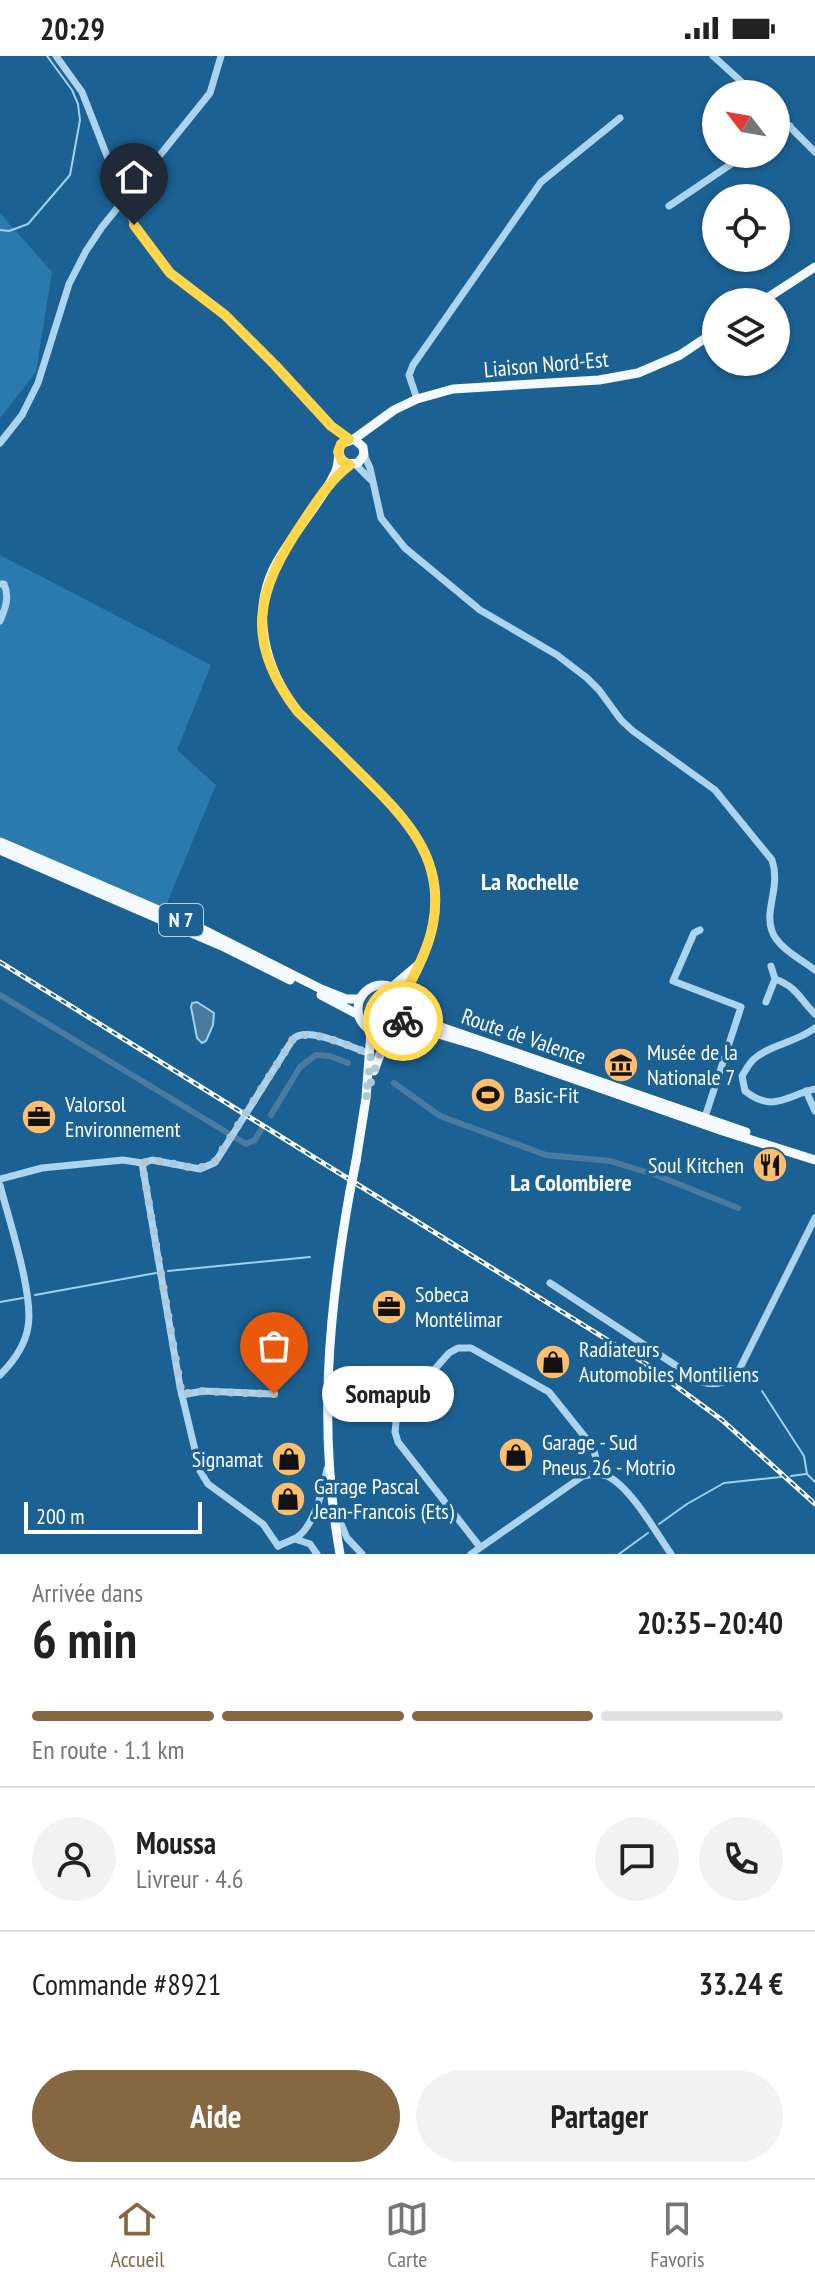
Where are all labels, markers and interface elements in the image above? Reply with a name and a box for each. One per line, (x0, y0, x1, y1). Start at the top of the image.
text: 20:29 (40, 9, 105, 48)
north arrow (702, 80, 790, 168)
map controls (702, 80, 790, 376)
pin (100, 143, 168, 225)
icon: home (112, 155, 156, 199)
button: locate (702, 184, 790, 272)
button: layers (702, 288, 790, 376)
street label: Liaison Nord-Est (483, 345, 609, 383)
district label: La Rochelle (481, 866, 579, 897)
road number: N 7 (159, 904, 203, 936)
courier (363, 981, 443, 1061)
icon: bike (381, 999, 425, 1043)
street label: Route de Valence (458, 1002, 590, 1070)
place label: Musée de la Nationale 7 (647, 1038, 738, 1091)
museum icon: Musée de la Nationale 7 (602, 1046, 640, 1084)
sports icon: Basic-Fit (469, 1076, 507, 1114)
place label: Basic-Fit (514, 1081, 579, 1109)
place label: Valorsol Environnement (64, 1090, 180, 1143)
office icon: Valorsol Environnement (20, 1098, 58, 1136)
restaurant icon: Soul Kitchen (751, 1146, 789, 1184)
place label: Soul Kitchen (648, 1151, 744, 1179)
district label: La Colombiere (510, 1167, 632, 1198)
place label: Sobeca Montélimar (415, 1280, 502, 1333)
office icon: Sobeca Montélimar (370, 1288, 408, 1326)
pin (240, 1312, 308, 1394)
icon: bag (252, 1324, 296, 1368)
place label: Radiateurs Automobiles Montiliens (579, 1335, 759, 1388)
shop icon: Radiateurs Automobiles Montiliens (534, 1343, 572, 1381)
callout: Somapub (322, 1366, 454, 1422)
text: Somapub (345, 1377, 431, 1410)
place label: Garage - Sud Pneus 26 - Motrio (542, 1428, 675, 1481)
shop icon: Garage - Sud Pneus 26 - Motrio (497, 1436, 535, 1474)
shop icon: Signamat (270, 1440, 308, 1478)
place label: Signamat (192, 1445, 263, 1473)
place label: Garage Pascal Jean-Francois (Ets) (313, 1472, 455, 1525)
shop icon: Garage Pascal Jean-Francois (Ets) (269, 1480, 307, 1518)
scale bar (24, 1498, 202, 1534)
text: 200 m (36, 1502, 85, 1530)
text: Arrivée dans (32, 1576, 143, 1609)
text: 20:35–20:40 (637, 1603, 783, 1642)
text: 6 min (32, 1605, 137, 1672)
text: En route · 1.1 km (32, 1733, 185, 1766)
button: person (32, 1817, 116, 1901)
button: chat (595, 1817, 679, 1901)
button: phone (699, 1817, 783, 1901)
text: Moussa (136, 1823, 216, 1862)
text: Livreur · 4.6 (136, 1862, 243, 1895)
text: Commande #8921 (32, 1964, 221, 2003)
text: 33.24 € (699, 1964, 783, 2003)
button: Aide (32, 2070, 400, 2162)
button: Partager (416, 2070, 783, 2162)
tab: Accueil (110, 2197, 164, 2273)
tab: Carte (385, 2197, 429, 2273)
tab: Favoris (650, 2197, 705, 2273)

